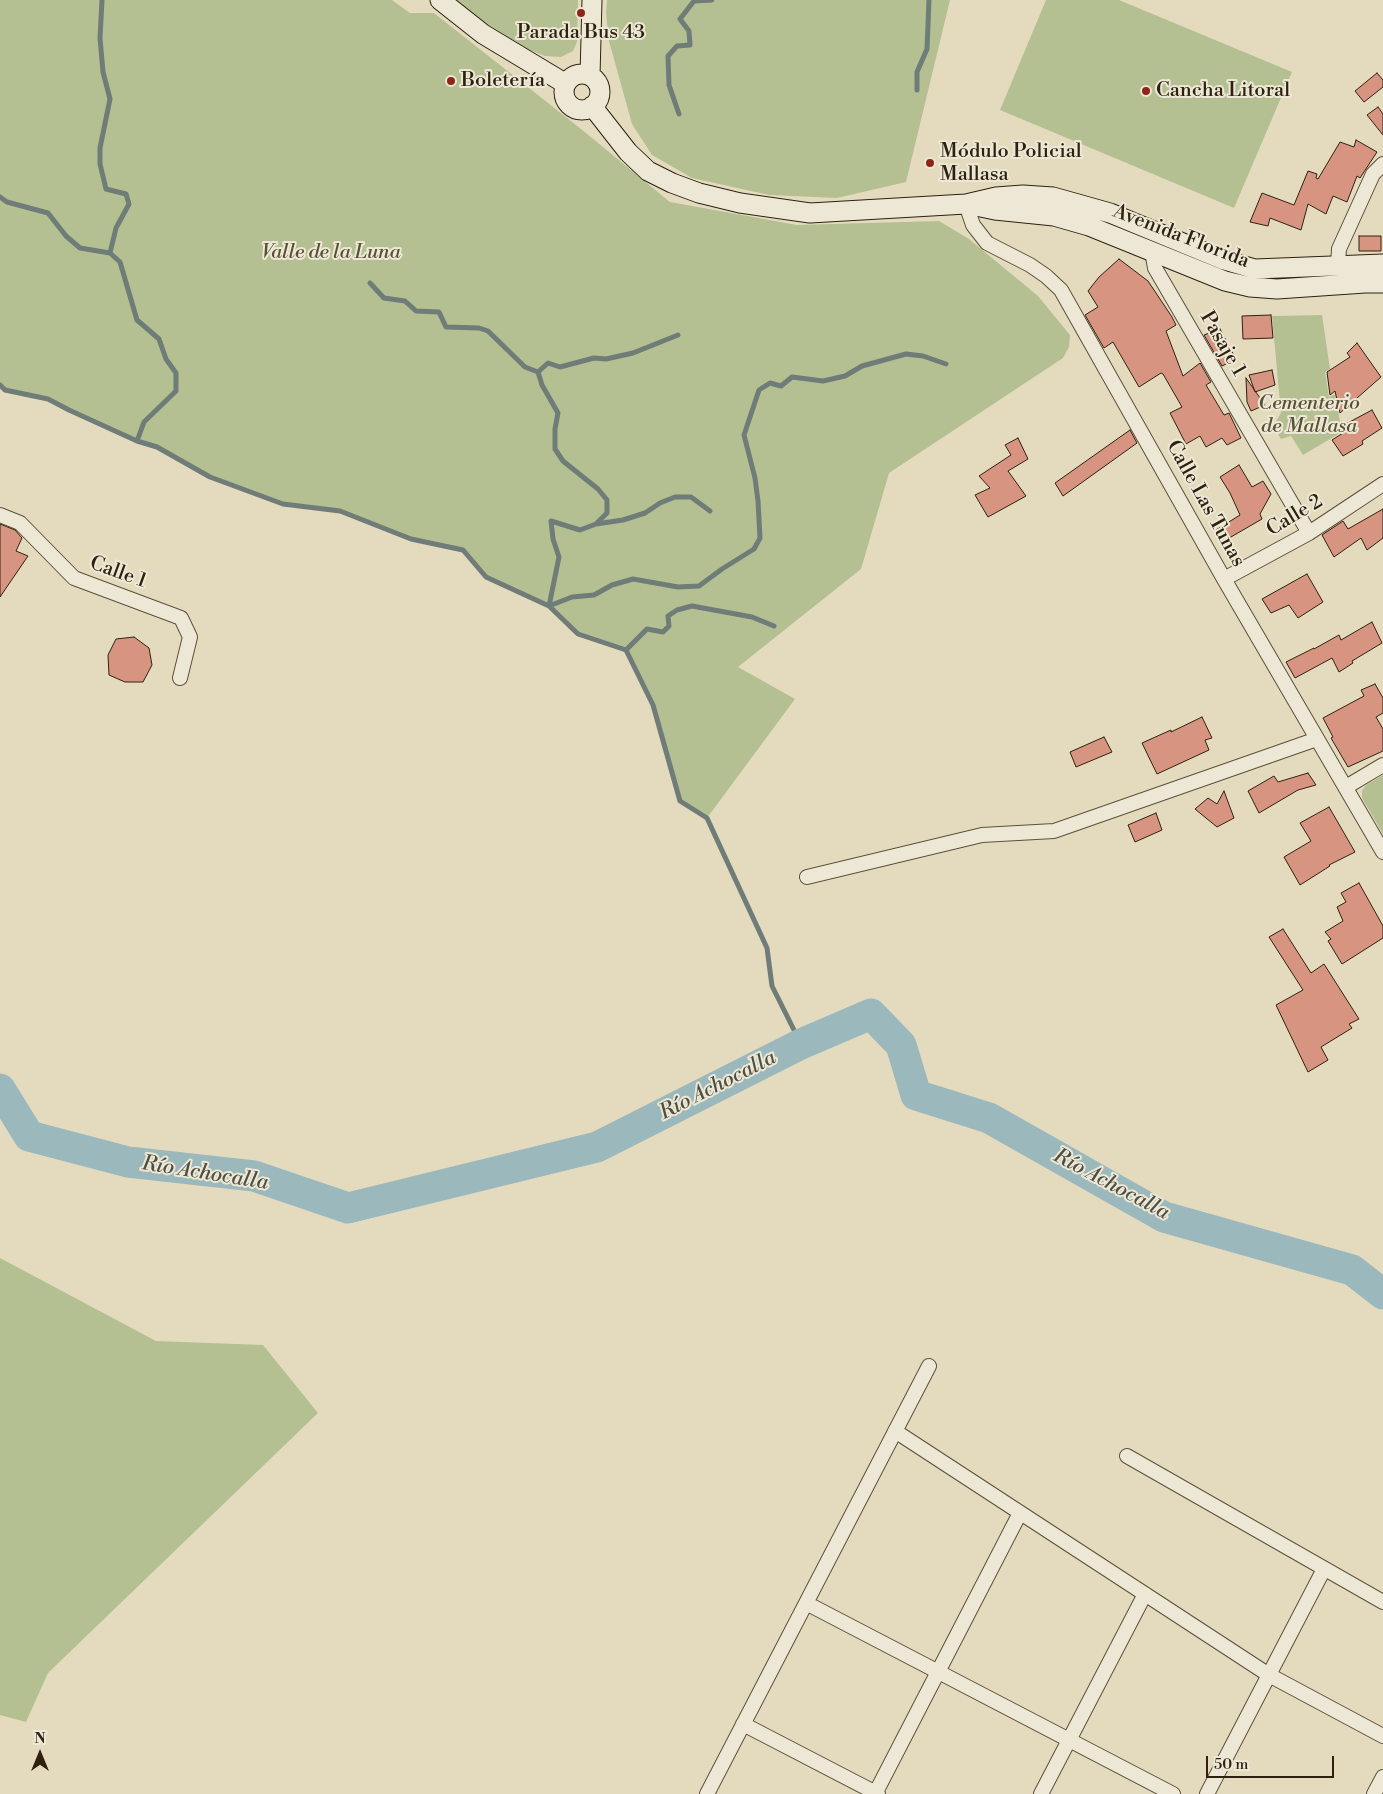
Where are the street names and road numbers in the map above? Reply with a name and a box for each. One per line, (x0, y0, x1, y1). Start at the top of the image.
street label: Avenida Florida (1109, 200, 1253, 274)
street label: Pasaje 1 (1194, 307, 1250, 381)
street label: Calle Las Tunas (1160, 437, 1250, 571)
street label: Calle 2 (1263, 490, 1327, 542)
street label: Calle 1 (86, 552, 150, 594)

